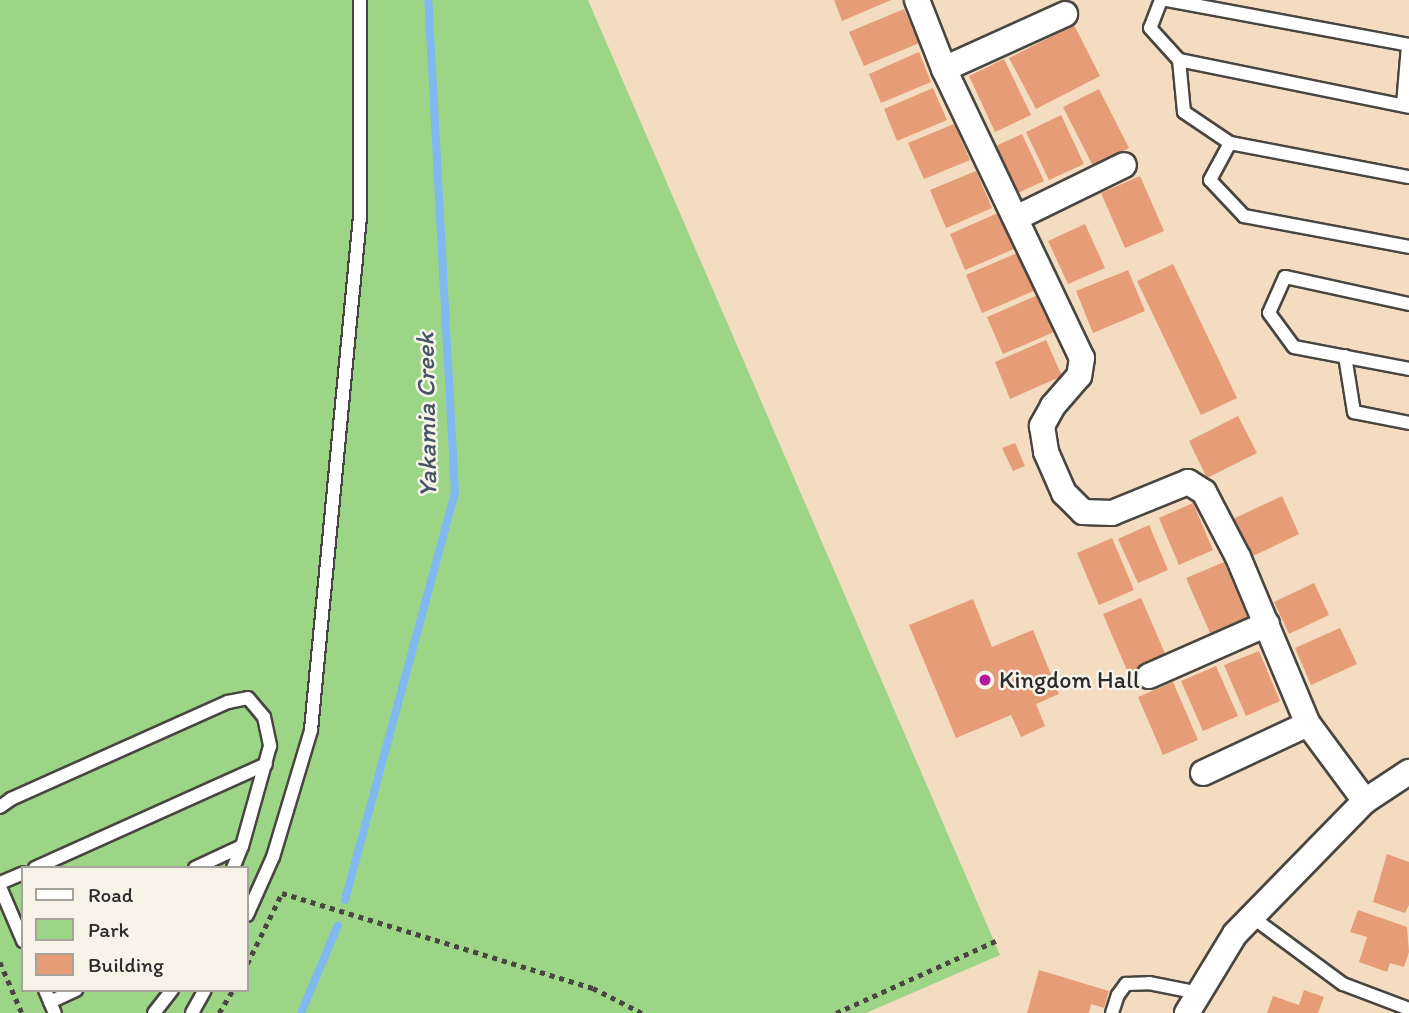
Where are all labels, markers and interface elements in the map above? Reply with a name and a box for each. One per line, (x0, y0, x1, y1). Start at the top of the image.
water label: Yakamia Creek (410, 332, 444, 498)
place label: Kingdom Hall (999, 666, 1140, 694)
marker: Kingdom Hall (977, 672, 993, 688)
legend (21, 866, 248, 992)
text: Road (88, 882, 133, 907)
text: Park (88, 917, 129, 942)
text: Building (88, 952, 164, 977)

